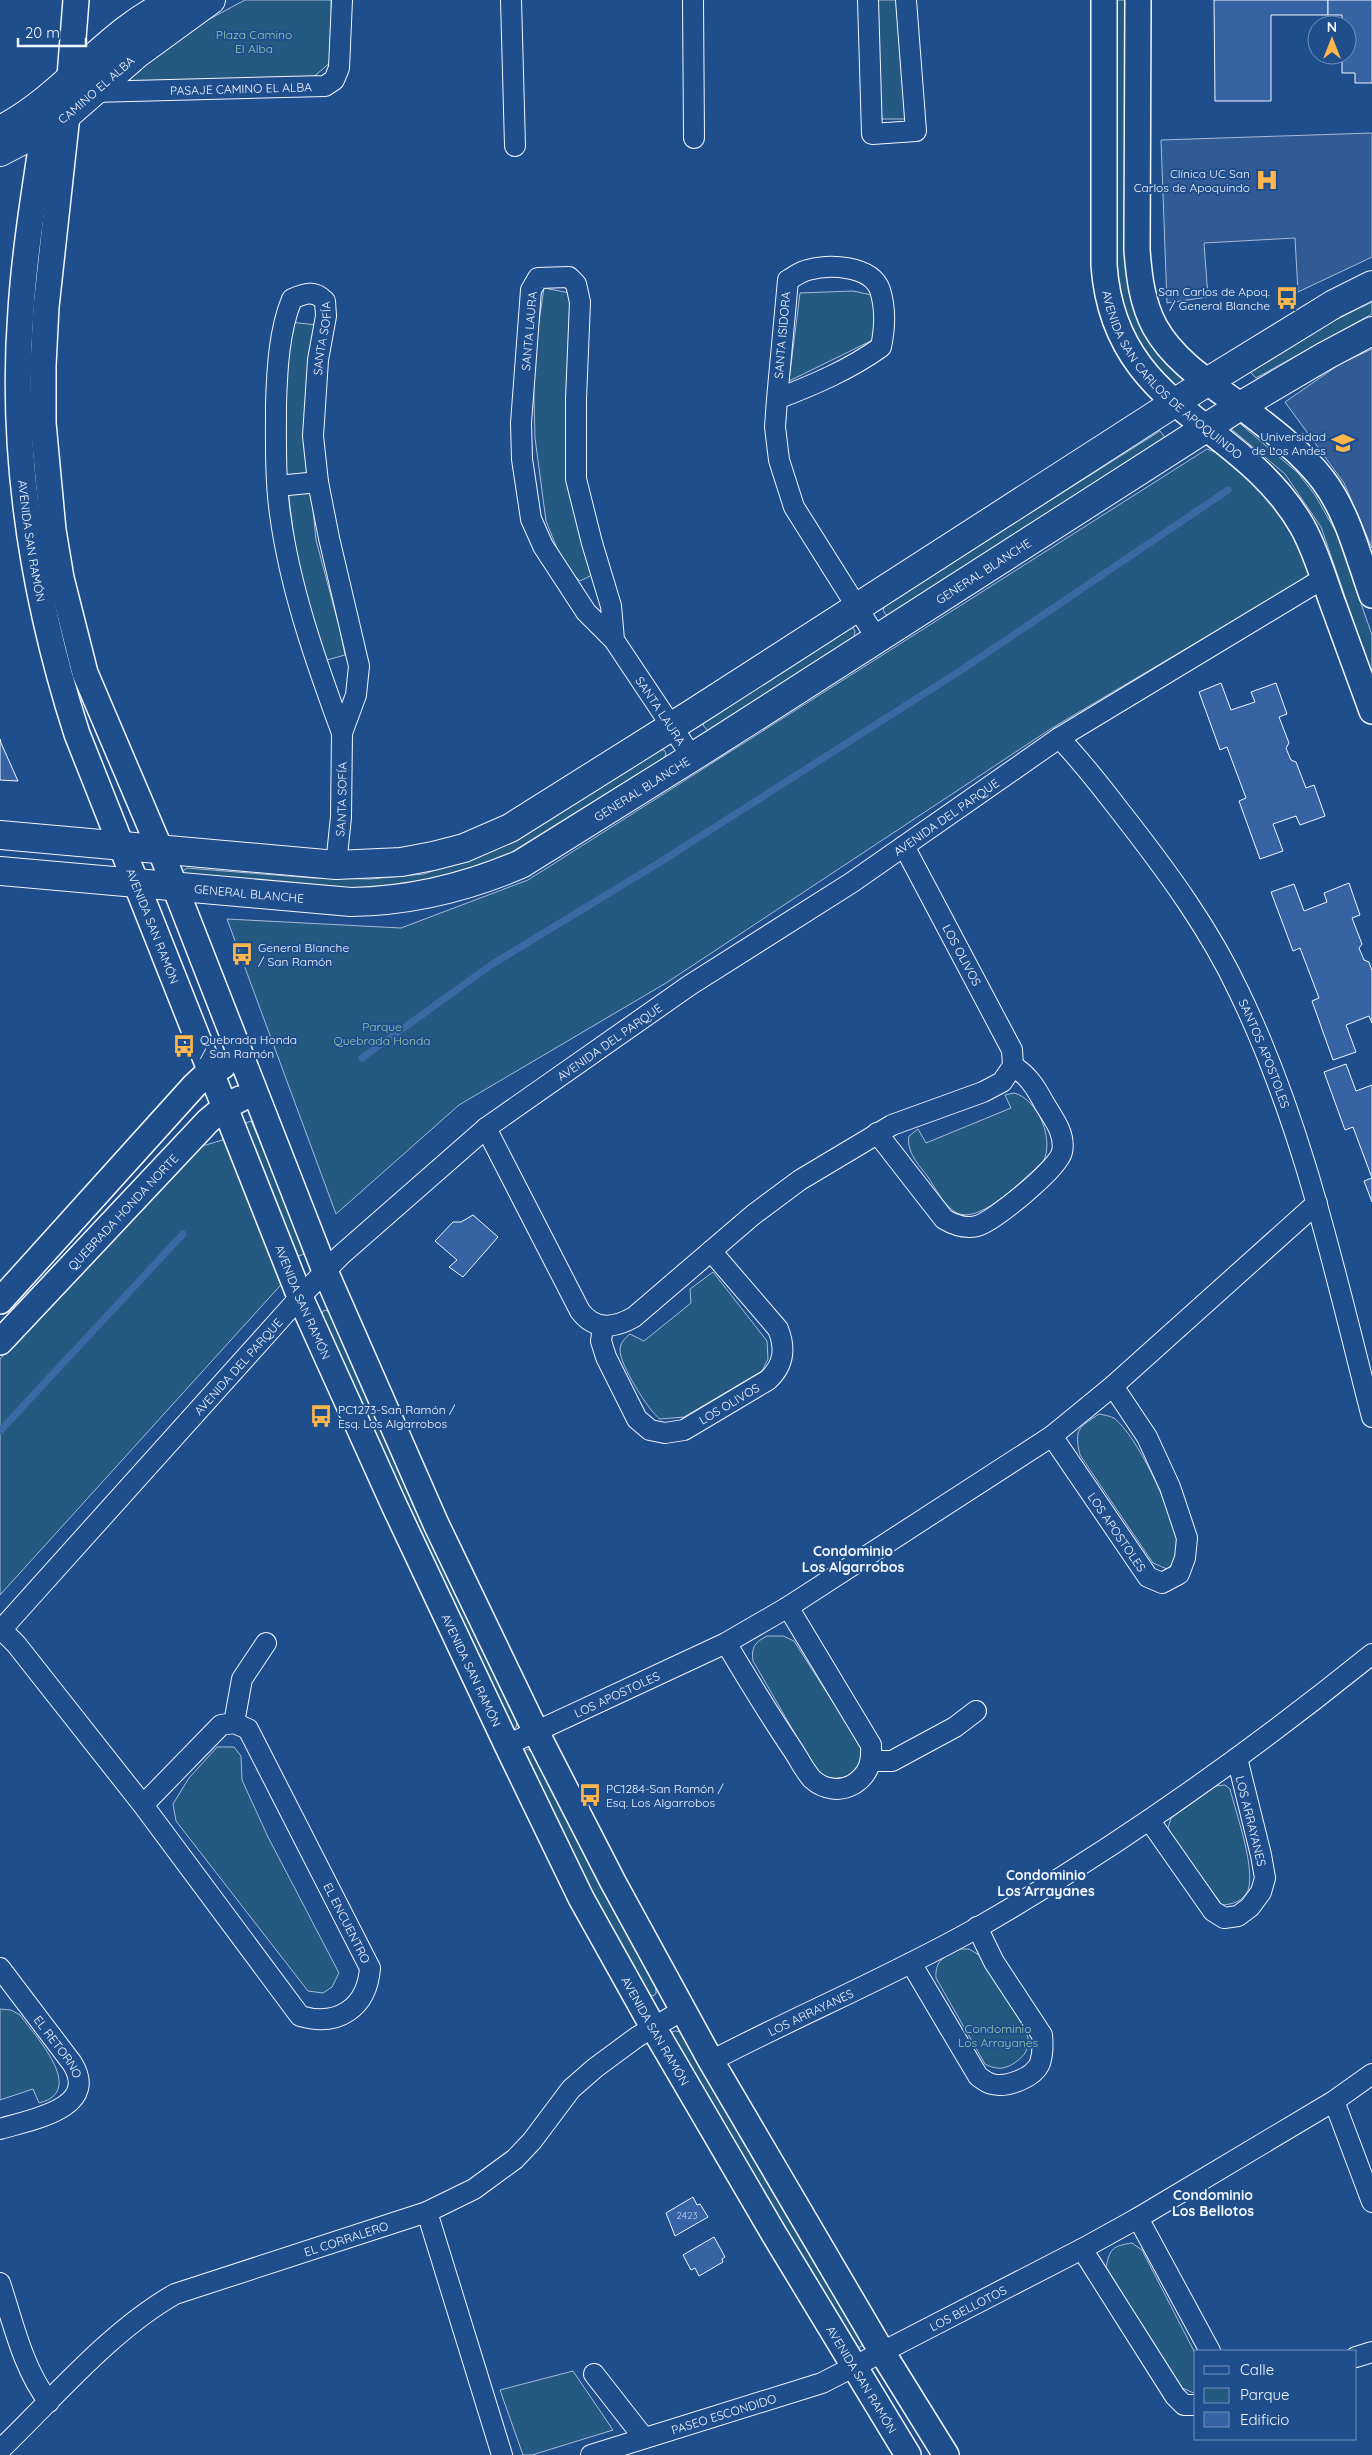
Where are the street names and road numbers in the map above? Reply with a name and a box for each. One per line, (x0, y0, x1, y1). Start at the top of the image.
street label: CAMINO EL ALBA (55, 52, 137, 126)
street label: PASAJE CAMINO EL ALBA (170, 79, 312, 98)
street label: AVENIDA SAN CARLOS DE APOQUINDO (1100, 289, 1246, 462)
street label: SANTA LAURA (518, 291, 540, 371)
street label: SANTA ISIDORA (771, 291, 793, 379)
street label: SANTA SOFÍA (310, 301, 334, 376)
street label: AVENIDA SAN RAMÓN (16, 479, 49, 603)
street label: GENERAL BLANCHE (933, 535, 1034, 607)
street label: SANTA LAURA (633, 673, 689, 748)
street label: GENERAL BLANCHE (591, 753, 693, 824)
street label: SANTA SOFÍA (332, 762, 349, 837)
street label: AVENIDA DEL PARQUE (890, 775, 1002, 859)
street label: AVENIDA SAN RAMÓN (123, 866, 183, 986)
street label: GENERAL BLANCHE (193, 881, 305, 905)
street label: LOS OLIVOS (939, 922, 985, 989)
street label: SANTOS APOSTOLES (1236, 996, 1294, 1110)
street label: AVENIDA DEL PARQUE (554, 999, 665, 1084)
street label: QUEBRADA HONDA NORTE (64, 1150, 181, 1273)
street label: AVENIDA SAN RAMÓN (272, 1242, 335, 1361)
street label: AVENIDA DEL PARQUE (191, 1314, 285, 1418)
street label: LOS OLIVOS (696, 1379, 762, 1427)
street label: LOS APOSTOLES (1085, 1489, 1150, 1575)
street label: AVENIDA SAN RAMÓN (439, 1611, 505, 1729)
street label: LOS APOSTOLES (572, 1667, 662, 1720)
street label: LOS ARRAYANES (1232, 1774, 1270, 1868)
street label: EL ENCUENTRO (320, 1880, 374, 1966)
street label: AVENIDA SAN RAMÓN (619, 1974, 693, 2088)
street label: LOS ARRAYANES (765, 1985, 856, 2039)
street label: EL RETORNO (31, 2012, 86, 2080)
street label: EL CORRALERO (302, 2218, 390, 2259)
street label: LOS BELLOTOS (927, 2282, 1009, 2334)
street label: AVENIDA SAN RAMÓN (824, 2323, 900, 2436)
street label: PASEO ESCONDIDO (669, 2390, 778, 2437)

